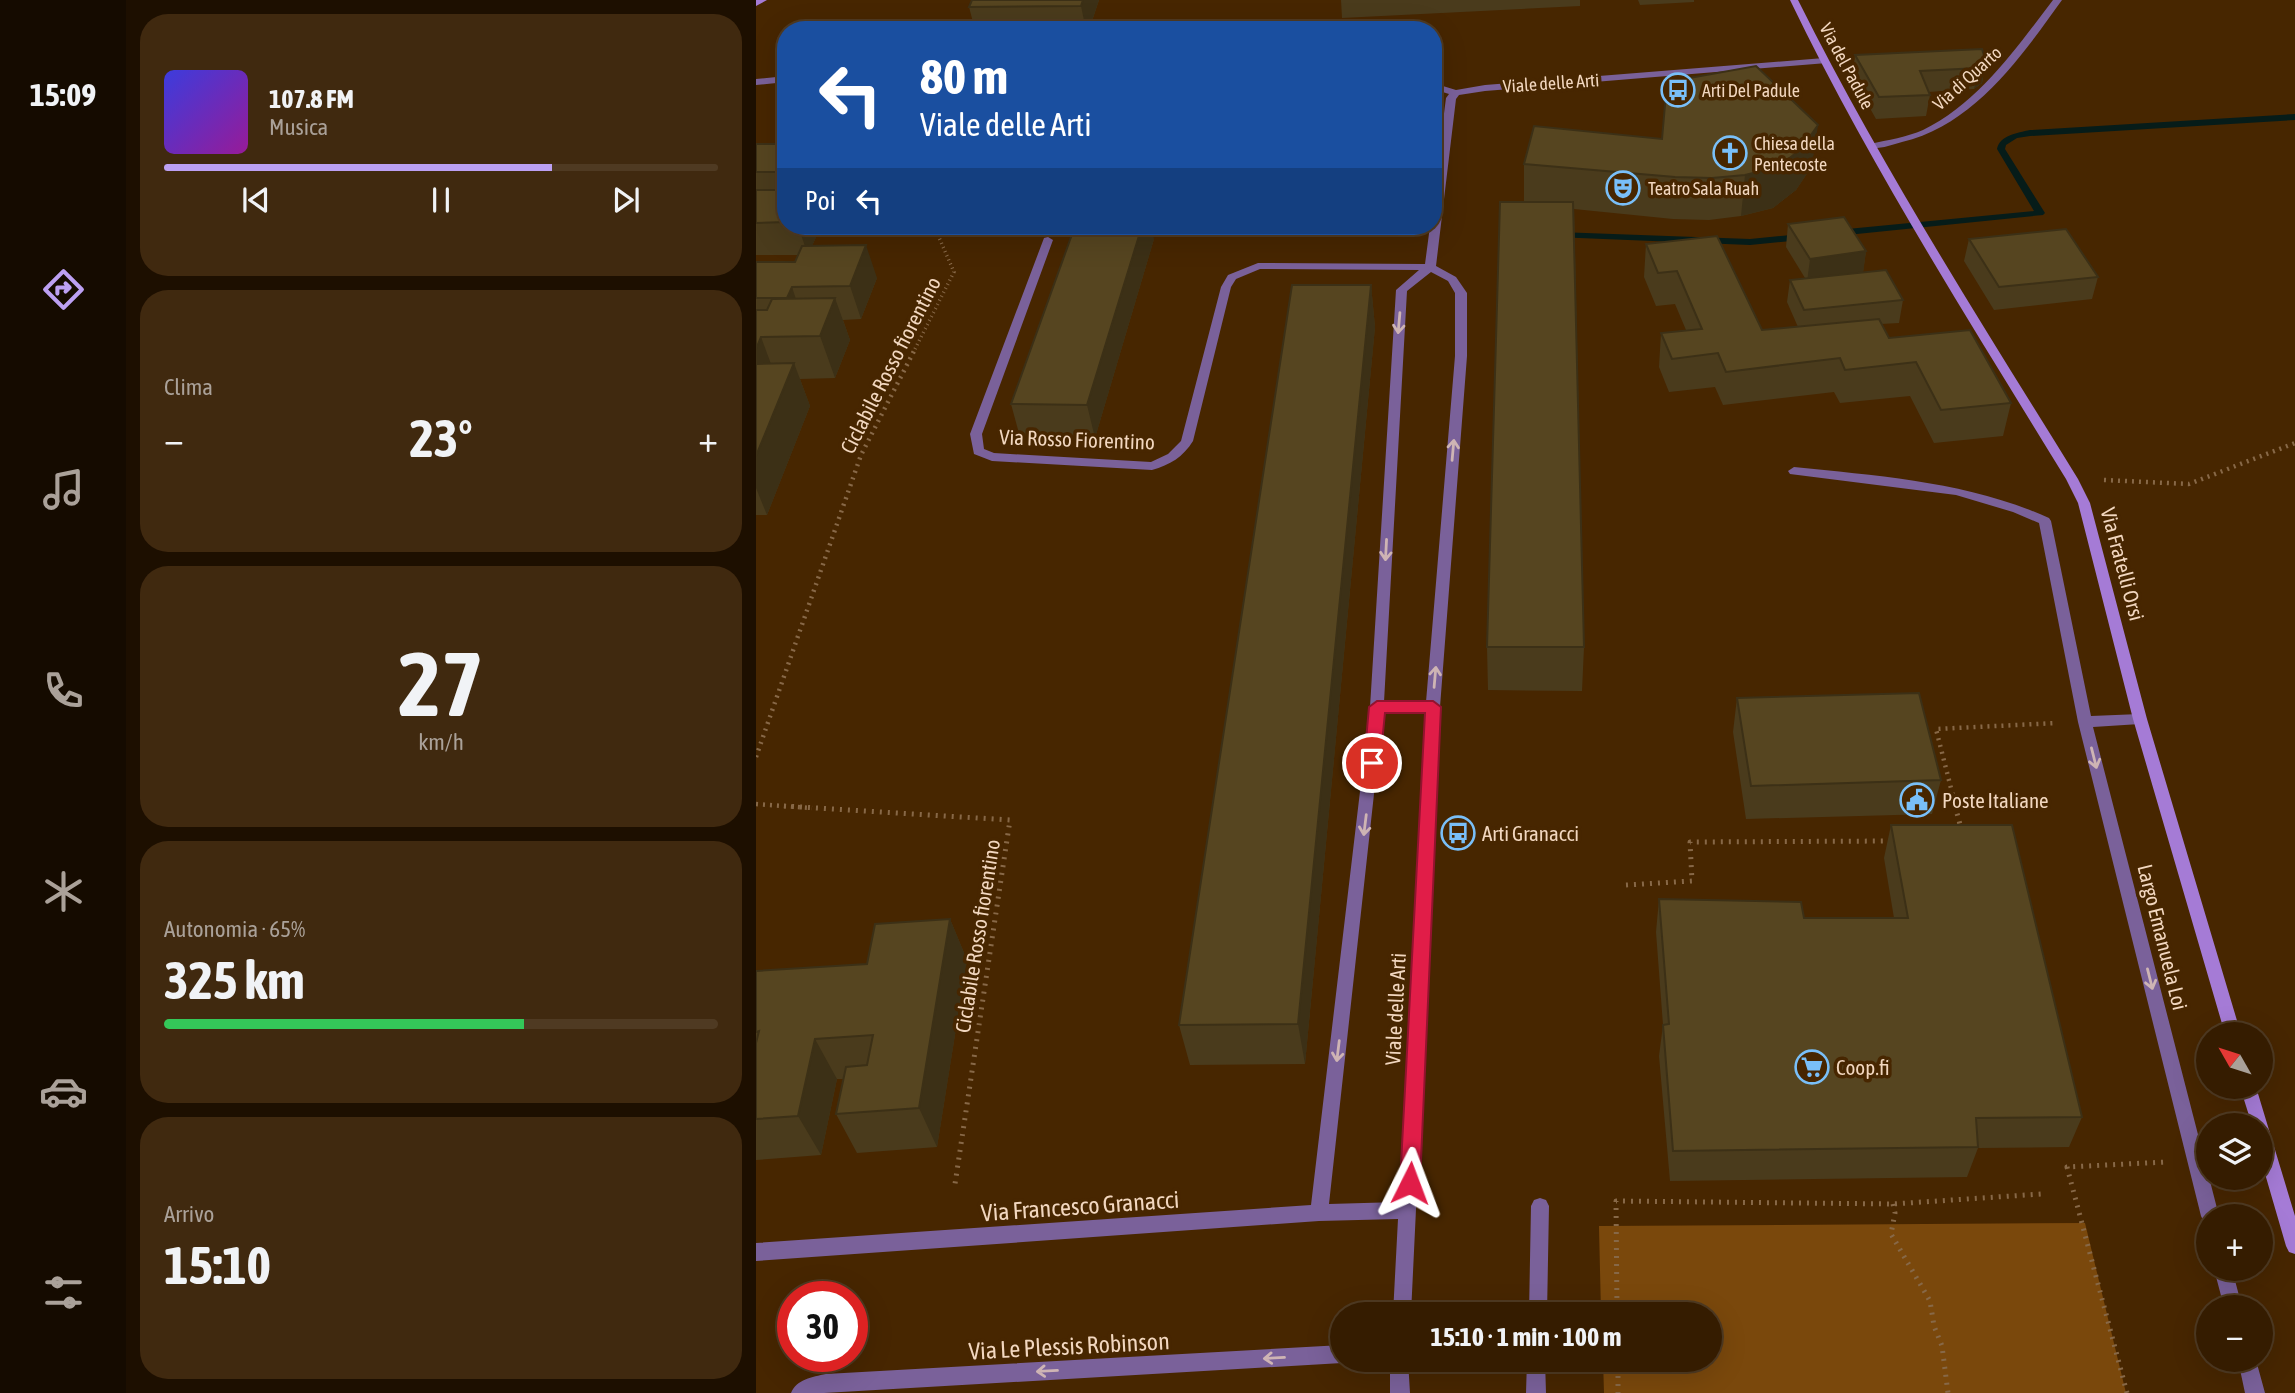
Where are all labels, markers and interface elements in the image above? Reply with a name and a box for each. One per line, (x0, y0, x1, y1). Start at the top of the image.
street label: Via del Padule (1816, 19, 1878, 113)
street label: Via di Quarto (1928, 42, 2006, 114)
text: 80 m (920, 48, 1008, 104)
icon: left (805, 49, 896, 140)
street label: Viale delle Arti (1502, 69, 1600, 97)
bus stop icon: Arti Del Padule (1659, 71, 1697, 109)
text: 15:09 (30, 76, 96, 113)
place label: Arti Del Padule (1702, 80, 1800, 101)
text: 107.8 FM (269, 84, 354, 114)
text: Viale delle Arti (920, 106, 1092, 143)
text: Musica (269, 114, 328, 140)
place label: Chiesa della Pentecoste (1754, 133, 1835, 175)
church icon: Chiesa della Pentecoste (1711, 134, 1749, 172)
theatre icon: Teatro Sala Ruah (1604, 169, 1642, 207)
place label: Teatro Sala Ruah (1648, 178, 1759, 199)
icon: previous (237, 181, 275, 219)
icon: pause (422, 181, 460, 219)
icon: next (607, 181, 645, 219)
icon: left (850, 182, 888, 220)
text: Poi (805, 186, 836, 216)
icon: directions (39, 265, 88, 314)
street label: Ciclabile Rosso fiorentino (835, 273, 945, 457)
one-way arrow (1393, 311, 1406, 333)
text: Clima (164, 374, 213, 400)
text: 23° (409, 408, 473, 468)
text: − (164, 417, 184, 460)
text: + (698, 417, 718, 460)
street label: Via Rosso Fiorentino (999, 424, 1155, 454)
one-way arrow (1447, 439, 1460, 462)
icon: music (39, 465, 88, 514)
street label: Via Fratelli Orsi (2096, 505, 2150, 623)
one-way arrow (1379, 538, 1392, 560)
text: 27 (398, 631, 484, 735)
icon: phone (39, 666, 88, 715)
one-way arrow (1429, 666, 1442, 689)
text: km/h (418, 729, 464, 755)
pin (1342, 733, 1402, 793)
icon: arrive (1353, 744, 1391, 782)
one-way arrow (2088, 746, 2101, 769)
public building icon: Poste Italiane (1898, 781, 1936, 819)
place label: Poste Italiane (1942, 788, 2049, 812)
one-way arrow (1358, 813, 1371, 836)
bus stop icon: Arti Granacci (1439, 814, 1477, 852)
place label: Arti Granacci (1482, 821, 1579, 845)
street label: Ciclabile Rosso fiorentino (950, 838, 1004, 1034)
street label: Largo Emanuela Loi (2133, 862, 2193, 1012)
icon: climate (39, 867, 88, 916)
text: Autonomia · 65% (164, 916, 305, 942)
text: 325 km (164, 950, 305, 1010)
street label: Viale delle Arti (1380, 952, 1410, 1066)
one-way arrow (2144, 967, 2157, 990)
north arrow (2196, 1022, 2273, 1099)
map controls (2196, 1022, 2273, 1372)
one-way arrow (1331, 1039, 1344, 1062)
supermarket icon: Coop.fi (1793, 1048, 1831, 1086)
place label: Coop.fi (1836, 1055, 1890, 1079)
icon: car (39, 1067, 88, 1116)
button: layers (2196, 1113, 2273, 1190)
position arrow (1373, 1146, 1447, 1220)
street label: Via Francesco Granacci (980, 1186, 1180, 1226)
text: Arrivo (164, 1201, 214, 1227)
button: + (2196, 1204, 2273, 1281)
text: 15:10 (164, 1235, 271, 1295)
icon: filters (39, 1268, 88, 1317)
speed limit sign: 30 (777, 1281, 868, 1372)
button: − (2196, 1295, 2273, 1372)
text: 15:10 · 1 min · 100 m (1431, 1322, 1621, 1352)
street label: Via Le Plessis Robinson (968, 1327, 1170, 1365)
one-way arrow (1263, 1352, 1286, 1365)
one-way arrow (1036, 1365, 1059, 1378)

